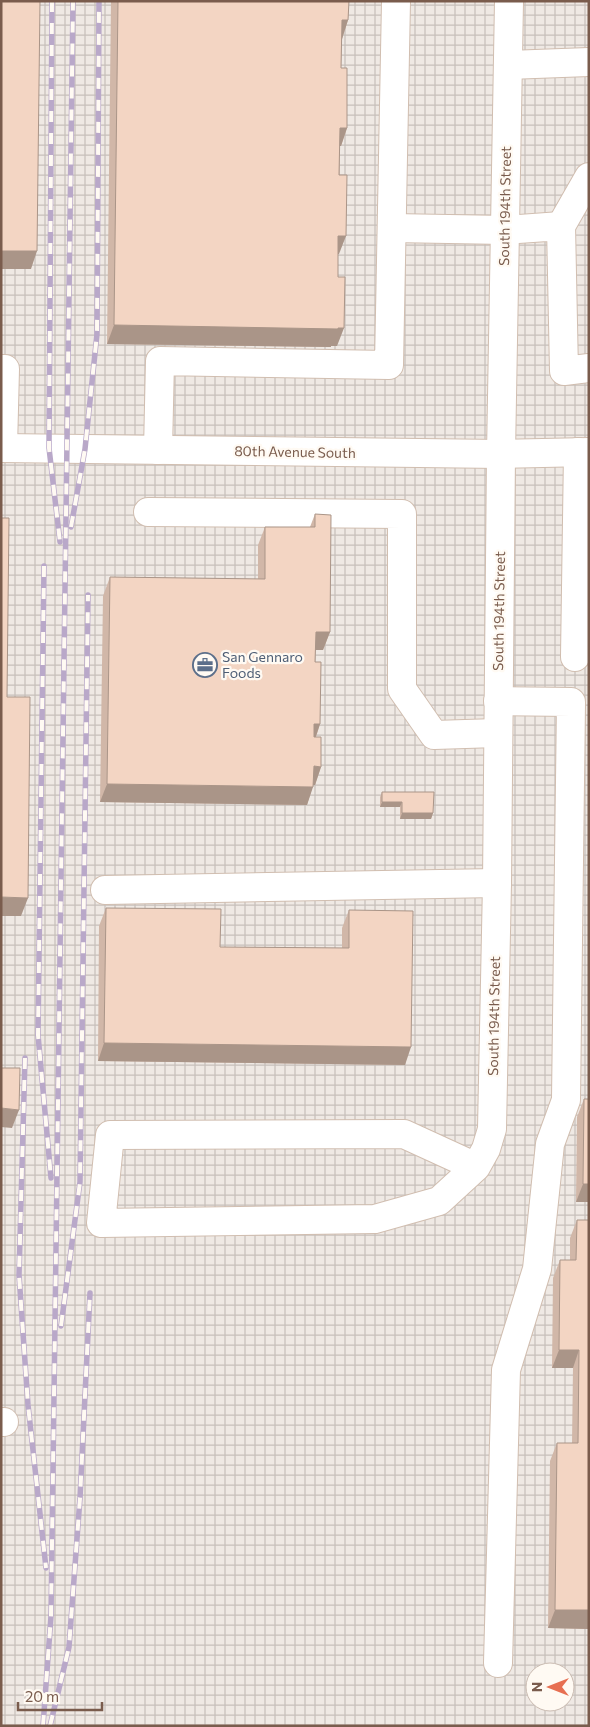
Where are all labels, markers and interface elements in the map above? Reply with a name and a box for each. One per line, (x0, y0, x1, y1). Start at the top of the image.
street label: South 194th Street (495, 146, 514, 266)
street label: 80th Avenue South (234, 442, 356, 461)
street label: South 194th Street (489, 551, 508, 671)
place label: San Gennaro Foods (222, 648, 303, 681)
office icon: San Gennaro Foods (192, 652, 218, 678)
street label: South 194th Street (484, 956, 503, 1076)
north arrow (525, 1662, 575, 1712)
scale bar (18, 1680, 101, 1712)
text: N (528, 1682, 545, 1692)
text: 20 m (25, 1687, 59, 1705)

